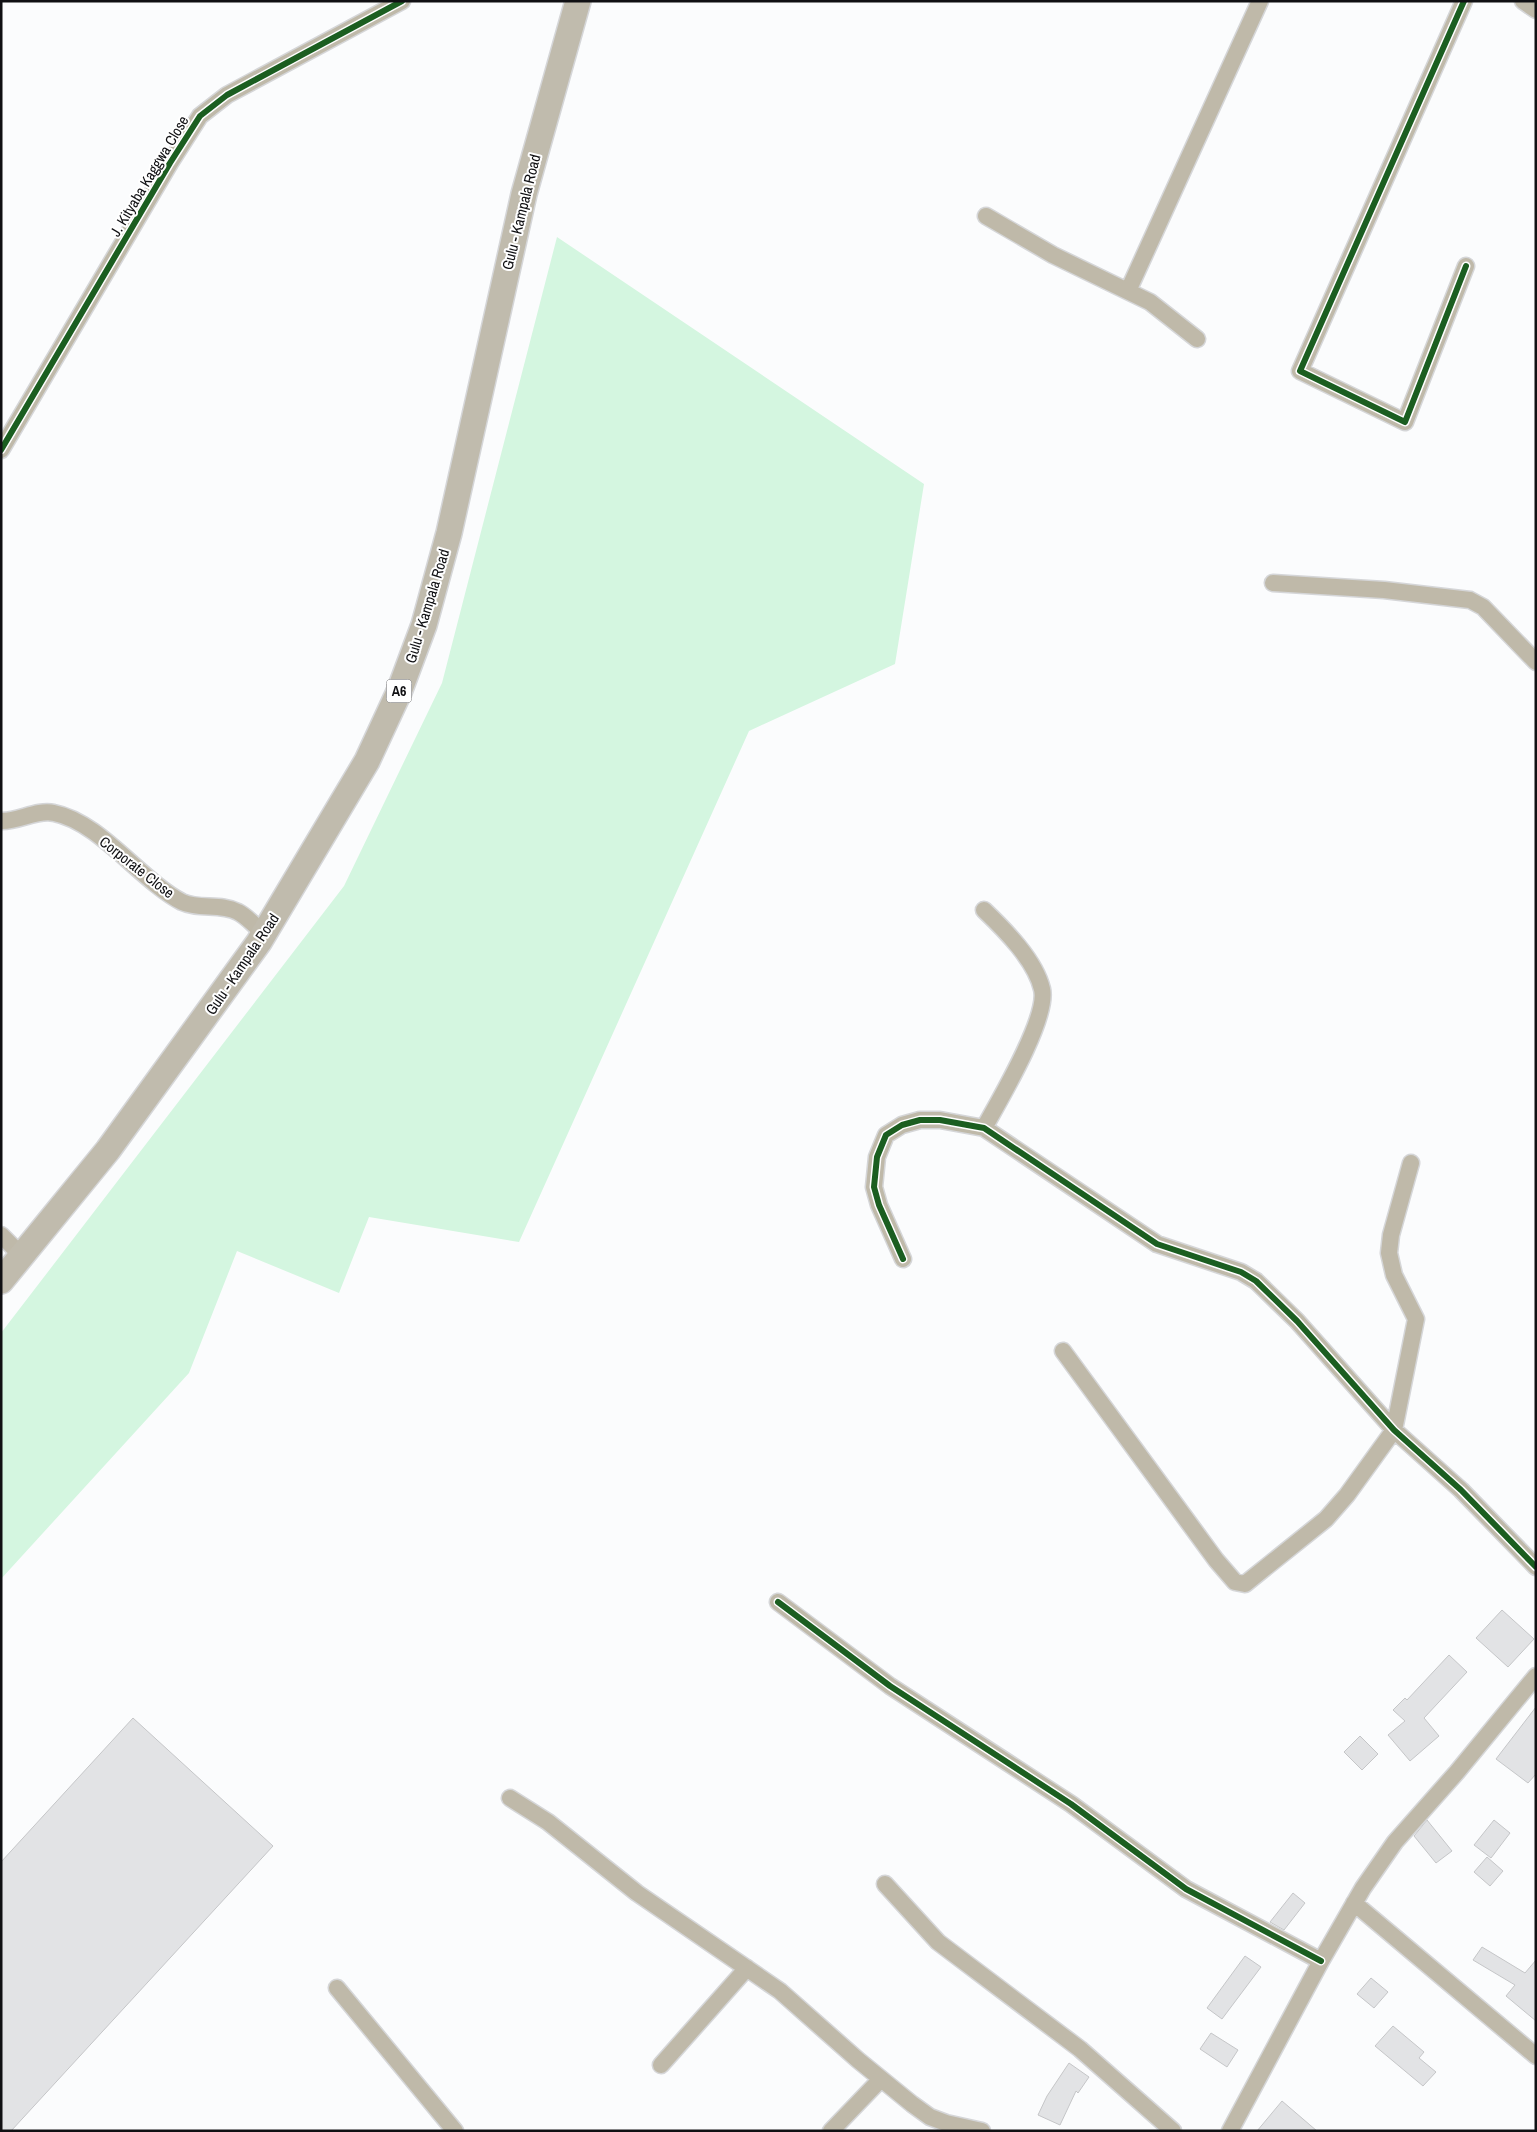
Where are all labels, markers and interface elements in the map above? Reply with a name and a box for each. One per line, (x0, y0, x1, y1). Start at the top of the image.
street label: J. Kityaba Kaggwa Close (105, 112, 193, 240)
street label: Gulu - Kampala Road (497, 152, 545, 272)
street label: Gulu - Kampala Road (400, 546, 454, 666)
road number: A6 (386, 679, 412, 702)
street label: Corporate Close (95, 831, 179, 903)
street label: Gulu - Kampala Road (200, 909, 284, 1019)

